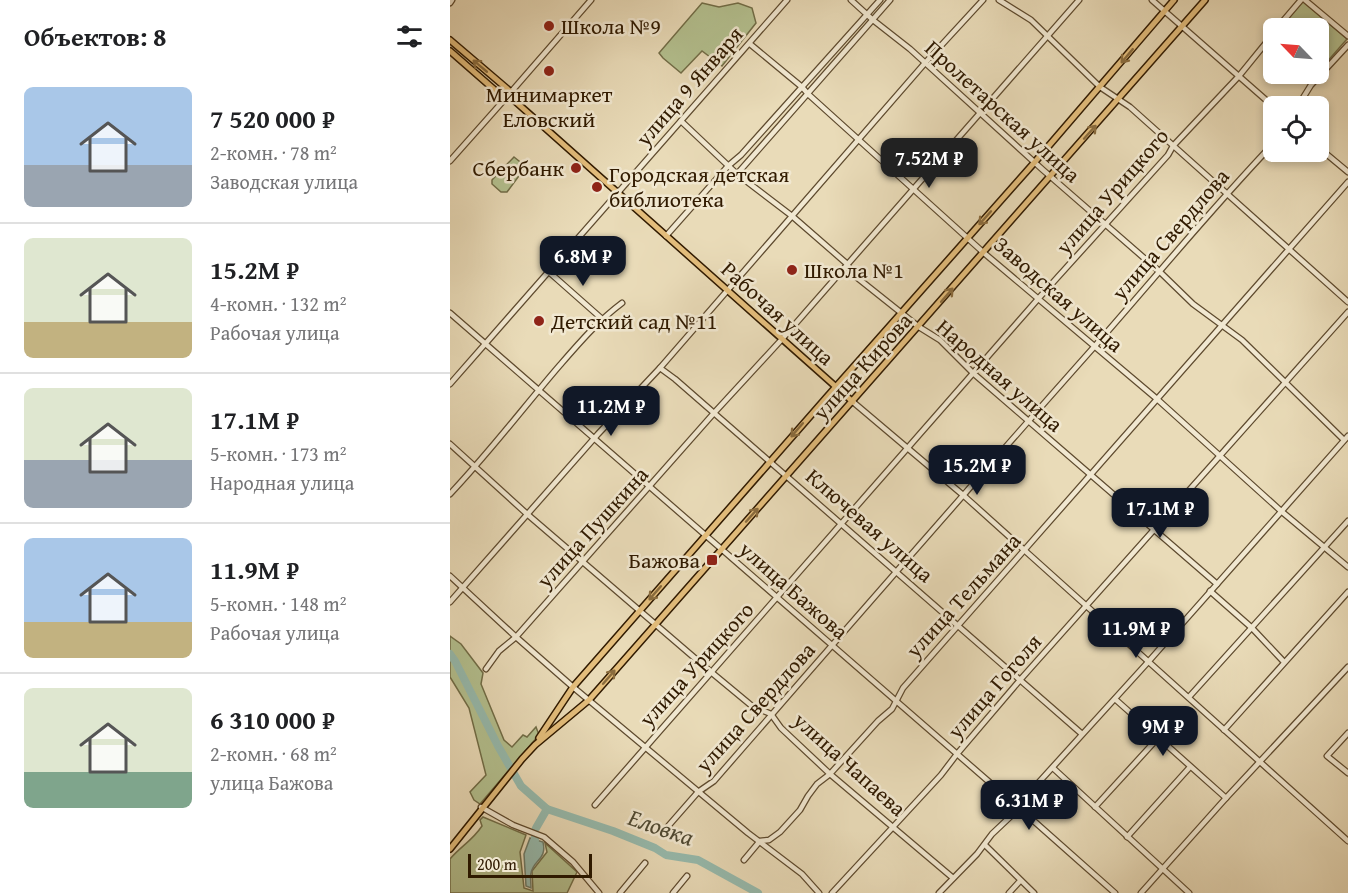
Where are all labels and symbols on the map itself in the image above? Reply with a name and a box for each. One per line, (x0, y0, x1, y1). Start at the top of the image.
place label: Школа №9 (561, 10, 661, 42)
north arrow (1263, 18, 1329, 84)
marker: Школа №9 (542, 19, 556, 33)
street label: улица 9 Января (627, 19, 750, 154)
street label: Пролетарская улица (918, 32, 1088, 190)
one-way arrow (1120, 48, 1134, 63)
one-way arrow (473, 59, 488, 73)
marker: Минимаркет Еловский (542, 64, 556, 78)
place label: Минимаркет Еловский (486, 78, 613, 135)
street label: улица Урицкого (1047, 121, 1176, 262)
one-way arrow (1083, 125, 1097, 140)
pin: 7.52M ₽ (874, 138, 984, 189)
place label: Сбербанк (473, 152, 564, 184)
place label: Городская детская библиотека (609, 158, 789, 215)
marker: Сбербанк (569, 161, 583, 175)
street label: улица Свердлова (1103, 161, 1237, 308)
marker: Городская детская библиотека (590, 180, 604, 194)
one-way arrow (978, 211, 992, 226)
street label: Заводская улица (987, 228, 1131, 360)
pin: 6.8M ₽ (534, 236, 632, 287)
street label: Рабочая улица (714, 253, 842, 373)
place label: Школа №1 (804, 254, 904, 286)
marker: Школа №1 (785, 263, 799, 277)
one-way arrow (940, 288, 954, 303)
place label: Детский сад №11 (550, 305, 717, 337)
street label: улица Кирова (804, 305, 919, 428)
street label: Народная улица (930, 311, 1071, 439)
marker: Детский сад №11 (532, 314, 546, 328)
pin: 11.2M ₽ (556, 386, 666, 437)
one-way arrow (790, 422, 804, 437)
pin: 15.2M ₽ (922, 445, 1032, 496)
street label: улица Пушкина (528, 459, 656, 596)
street label: Ключевая улица (799, 460, 941, 590)
pin: 17.1M ₽ (1105, 488, 1215, 539)
one-way arrow (745, 508, 759, 523)
street label: улица Тельмана (897, 525, 1028, 665)
street label: улица Бажова (732, 533, 856, 647)
place label: Бажова (629, 544, 701, 576)
marker: Бажова (705, 553, 719, 567)
one-way arrow (648, 585, 662, 600)
street label: улица Урицкого (630, 594, 761, 734)
pin: 11.9M ₽ (1081, 608, 1191, 659)
street label: улица Гоголя (939, 626, 1049, 746)
street label: улица Свердлова (687, 634, 823, 780)
one-way arrow (602, 670, 616, 685)
street label: улица Чапаева (786, 704, 914, 824)
pin: 9M ₽ (1127, 706, 1199, 757)
pin: 6.31M ₽ (974, 780, 1084, 831)
water label: Еловка (623, 799, 699, 855)
scale bar (468, 851, 592, 878)

